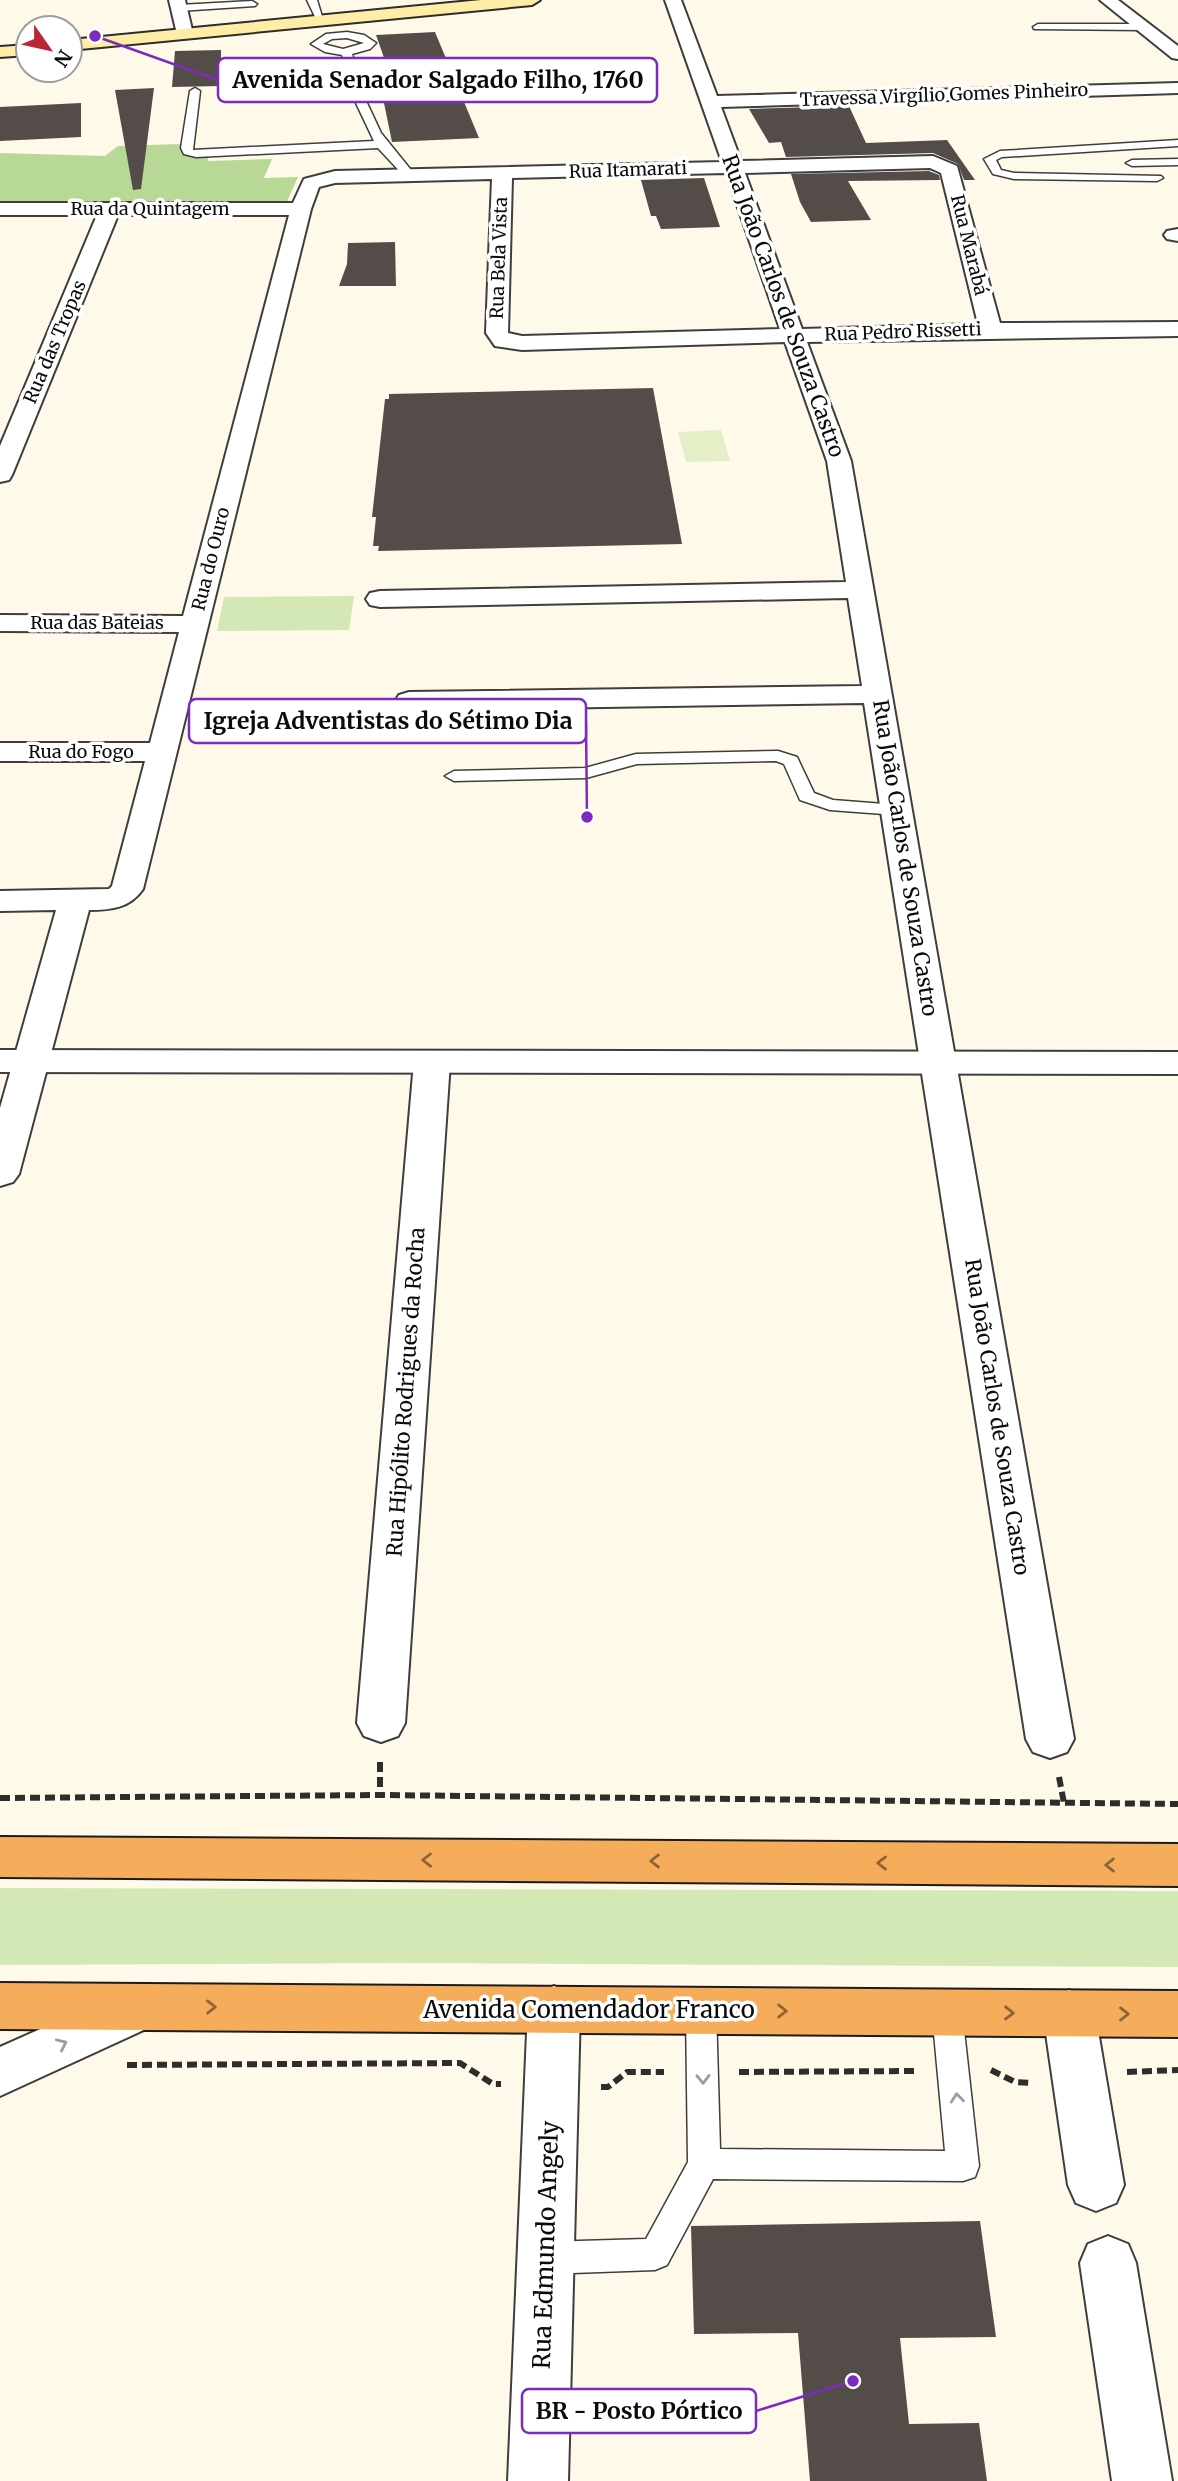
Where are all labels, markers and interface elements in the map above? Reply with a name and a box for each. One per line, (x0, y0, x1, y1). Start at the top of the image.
north arrow (14, 14, 84, 84)
text: N (49, 46, 77, 71)
callout: Avenida Senador Salgado Filho, 1760 (218, 58, 657, 102)
text: Avenida Senador Salgado Filho, 1760 (231, 65, 644, 95)
street label: Travessa Virgílio Gomes Pinheiro (799, 78, 1089, 111)
street label: Rua João Carlos de Souza Castro (716, 151, 851, 461)
street label: Rua Itamarati (568, 156, 688, 183)
street label: Rua Marabá (946, 192, 993, 298)
street label: Rua Bela Vista (485, 196, 512, 319)
street label: Rua da Quintagem (70, 197, 230, 220)
street label: Rua das Tropas (18, 277, 91, 407)
street label: Rua Pedro Rissetti (824, 317, 982, 346)
street label: Rua do Ouro (187, 505, 234, 613)
street label: Rua das Bateias (30, 611, 164, 634)
street label: Rua João Carlos de Souza Castro (867, 698, 944, 1018)
callout: Igreja Adventistas do Sétimo Dia (189, 699, 586, 743)
text: Igreja Adventistas do Sétimo Dia (203, 706, 573, 735)
street label: Rua do Fogo (28, 740, 134, 763)
street label: Rua Hipólito Rodrigues da Rocha (381, 1226, 430, 1558)
street label: Rua João Carlos de Souza Castro (959, 1257, 1036, 1577)
one-way arrow (422, 1852, 432, 1868)
one-way arrow (649, 1854, 660, 1869)
one-way arrow (877, 1855, 887, 1871)
one-way arrow (1104, 1857, 1115, 1872)
street label: Avenida Comendador Franco (422, 1994, 755, 2025)
one-way arrow (206, 1999, 217, 2015)
one-way arrow (777, 2003, 787, 2019)
one-way arrow (1004, 2005, 1015, 2021)
one-way arrow (1119, 2006, 1129, 2022)
one-way arrow (55, 2038, 67, 2052)
one-way arrow (695, 2074, 711, 2084)
one-way arrow (949, 2092, 964, 2104)
street label: Rua Edmundo Angely (526, 2120, 565, 2370)
callout: BR - Posto Pórtico (522, 2389, 756, 2433)
text: BR - Posto Pórtico (536, 2396, 743, 2425)

